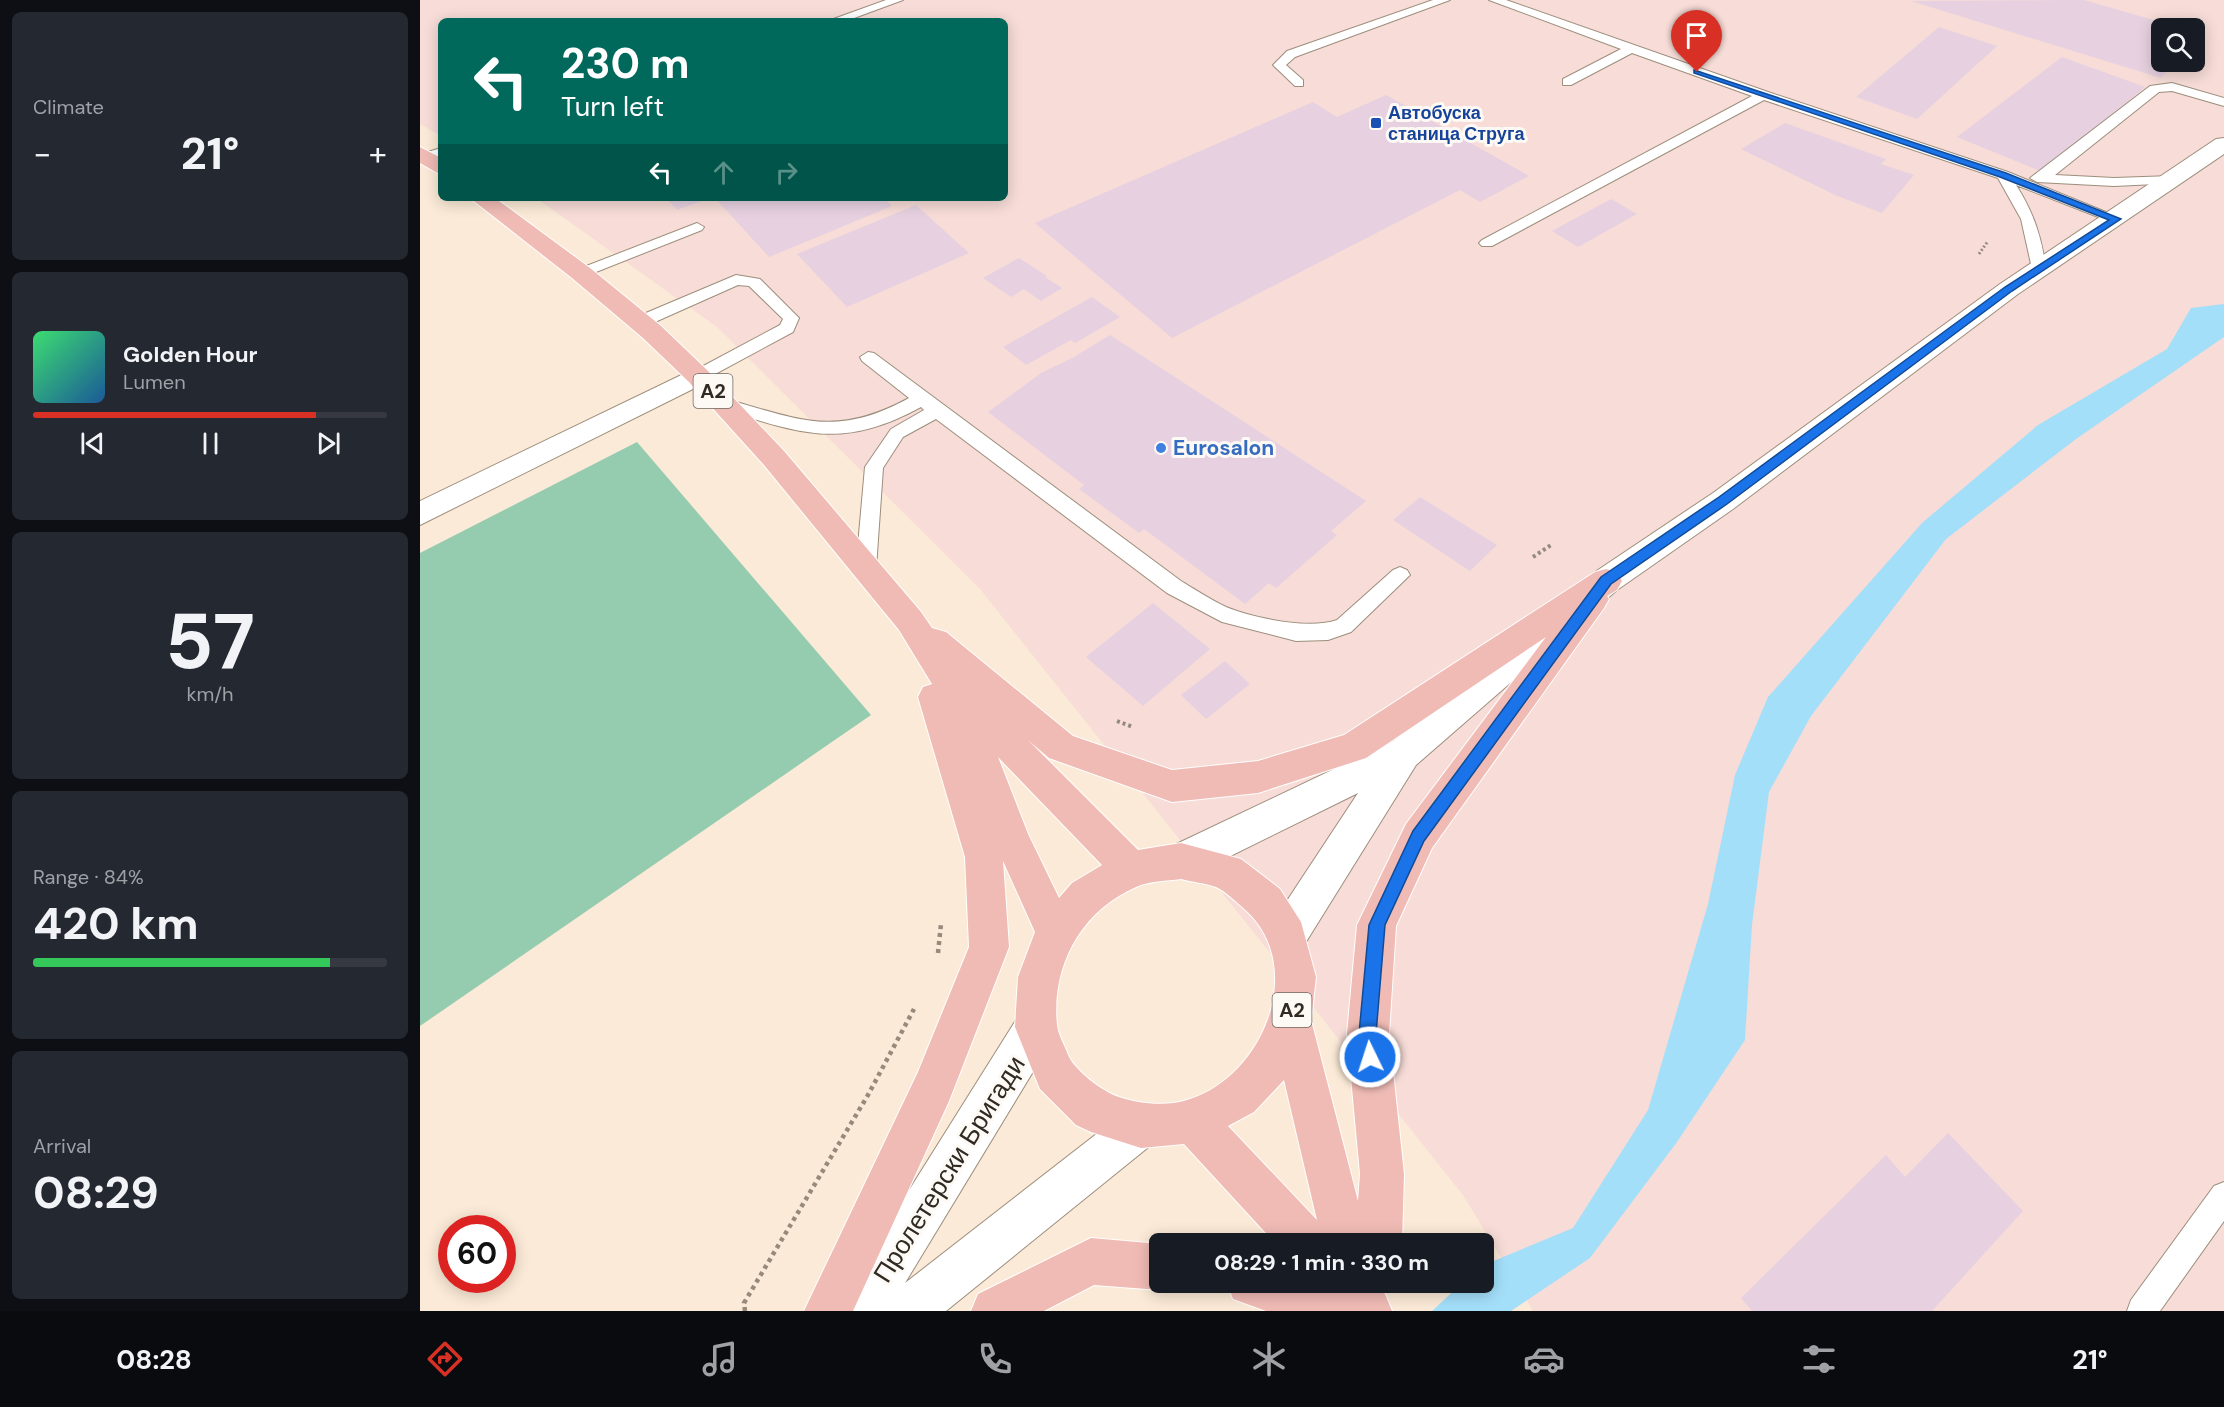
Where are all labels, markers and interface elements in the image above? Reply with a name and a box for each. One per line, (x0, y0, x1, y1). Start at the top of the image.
pin (1671, 10, 1722, 72)
map controls (2151, 18, 2205, 72)
button: search (2151, 18, 2205, 72)
icon: arrive (1680, 19, 1713, 52)
text: 230 m (561, 36, 690, 91)
icon: left (462, 42, 540, 120)
text: Turn left (561, 89, 664, 124)
text: Climate (33, 94, 104, 120)
place label: Автобуска станица Струга (1388, 101, 1525, 146)
marker: Автобуска станица Струга (1369, 116, 1383, 130)
text: 21° (181, 124, 239, 183)
text: − (33, 132, 51, 175)
text: + (369, 132, 387, 175)
icon: left (644, 156, 677, 189)
icon: ahead (707, 156, 740, 189)
icon: right (770, 156, 803, 189)
text: Golden Hour (123, 340, 258, 369)
text: Lumen (123, 369, 186, 395)
road number: A2 (694, 374, 732, 408)
icon: previous (76, 427, 109, 460)
icon: pause (194, 427, 227, 460)
icon: next (312, 427, 345, 460)
place label: Eurosalon (1173, 434, 1274, 462)
marker: Eurosalon (1154, 441, 1168, 455)
text: 57 (165, 591, 255, 692)
text: km/h (186, 681, 234, 707)
text: Range · 84% (33, 864, 144, 890)
text: 420 km (33, 894, 199, 953)
road number: A2 (1272, 993, 1312, 1027)
position arrow (1338, 1025, 1402, 1089)
street label: Пролетерски Бригади (865, 1049, 1033, 1289)
text: Arrival (33, 1133, 91, 1159)
text: 08:29 (33, 1163, 159, 1222)
speed limit sign: 60 (438, 1215, 516, 1293)
text: 08:29 · 1 min · 330 m (1214, 1248, 1429, 1277)
icon: directions (424, 1338, 466, 1380)
icon: music (699, 1338, 741, 1380)
icon: phone (974, 1338, 1016, 1380)
icon: climate (1248, 1338, 1290, 1380)
icon: car (1523, 1338, 1565, 1380)
icon: filters (1798, 1338, 1840, 1380)
text: 08:28 (116, 1342, 192, 1377)
text: 21° (2072, 1342, 2108, 1377)

